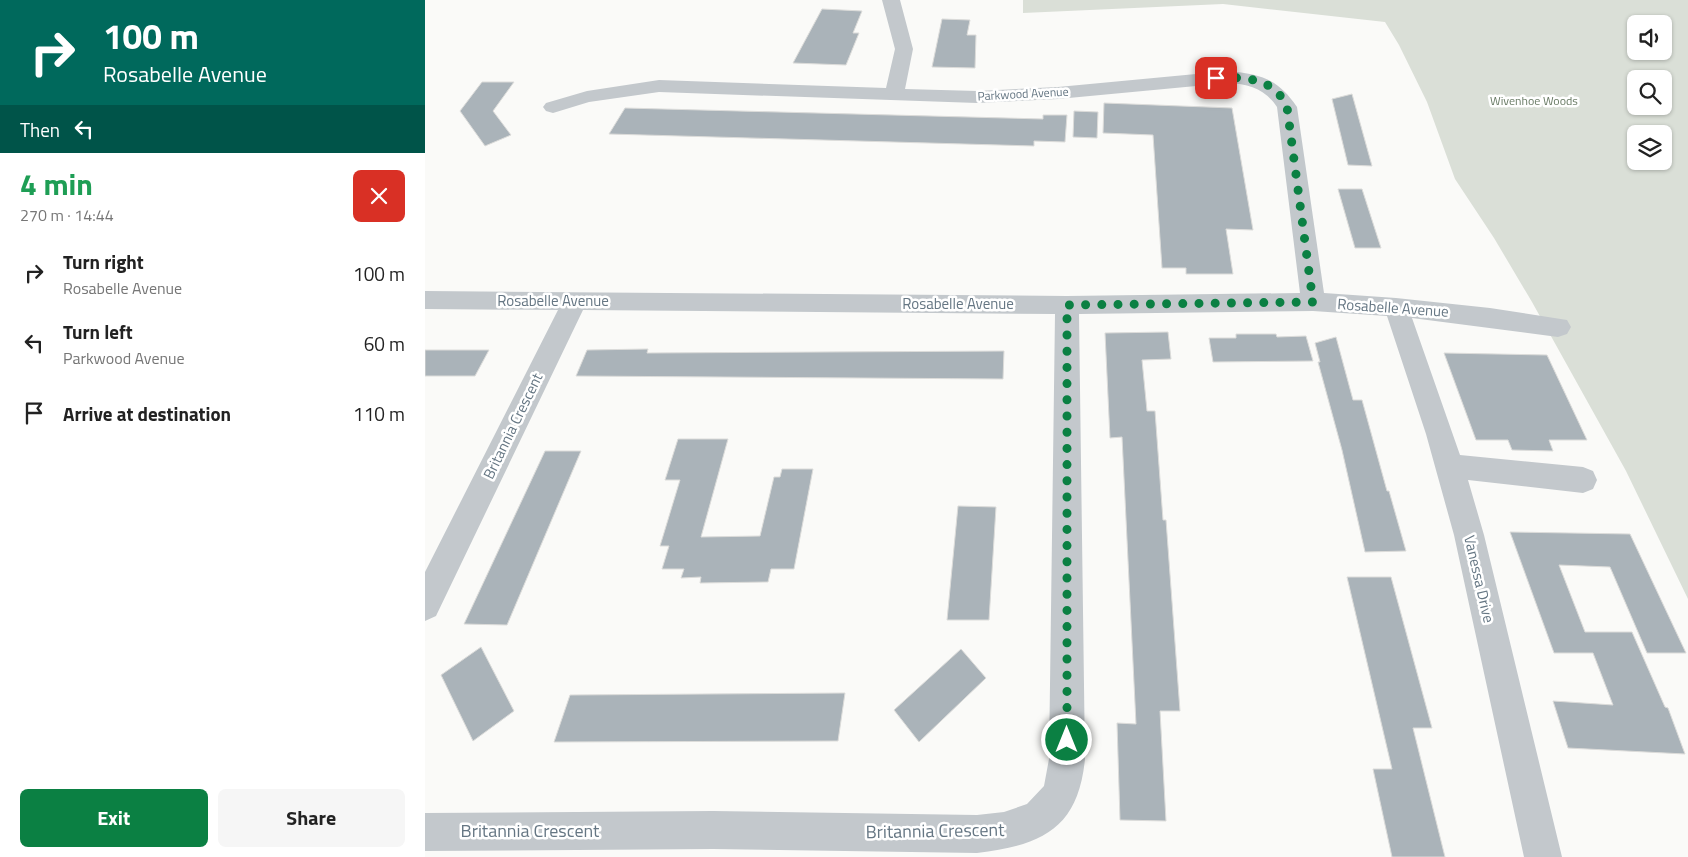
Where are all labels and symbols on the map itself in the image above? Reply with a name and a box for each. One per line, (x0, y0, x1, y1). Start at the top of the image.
pin (1195, 57, 1237, 99)
street label: Parkwood Avenue (977, 82, 1069, 105)
park label: Wivenhoe Woods (1490, 91, 1578, 110)
street label: Rosabelle Avenue (497, 289, 609, 312)
street label: Rosabelle Avenue (902, 292, 1014, 315)
street label: Rosabelle Avenue (1337, 292, 1450, 323)
street label: Britannia Crescent (477, 368, 549, 483)
street label: Vanessa Drive (1458, 533, 1501, 625)
position arrow (1040, 713, 1092, 765)
street label: Britannia Crescent (865, 816, 1005, 845)
street label: Britannia Crescent (461, 817, 600, 844)

